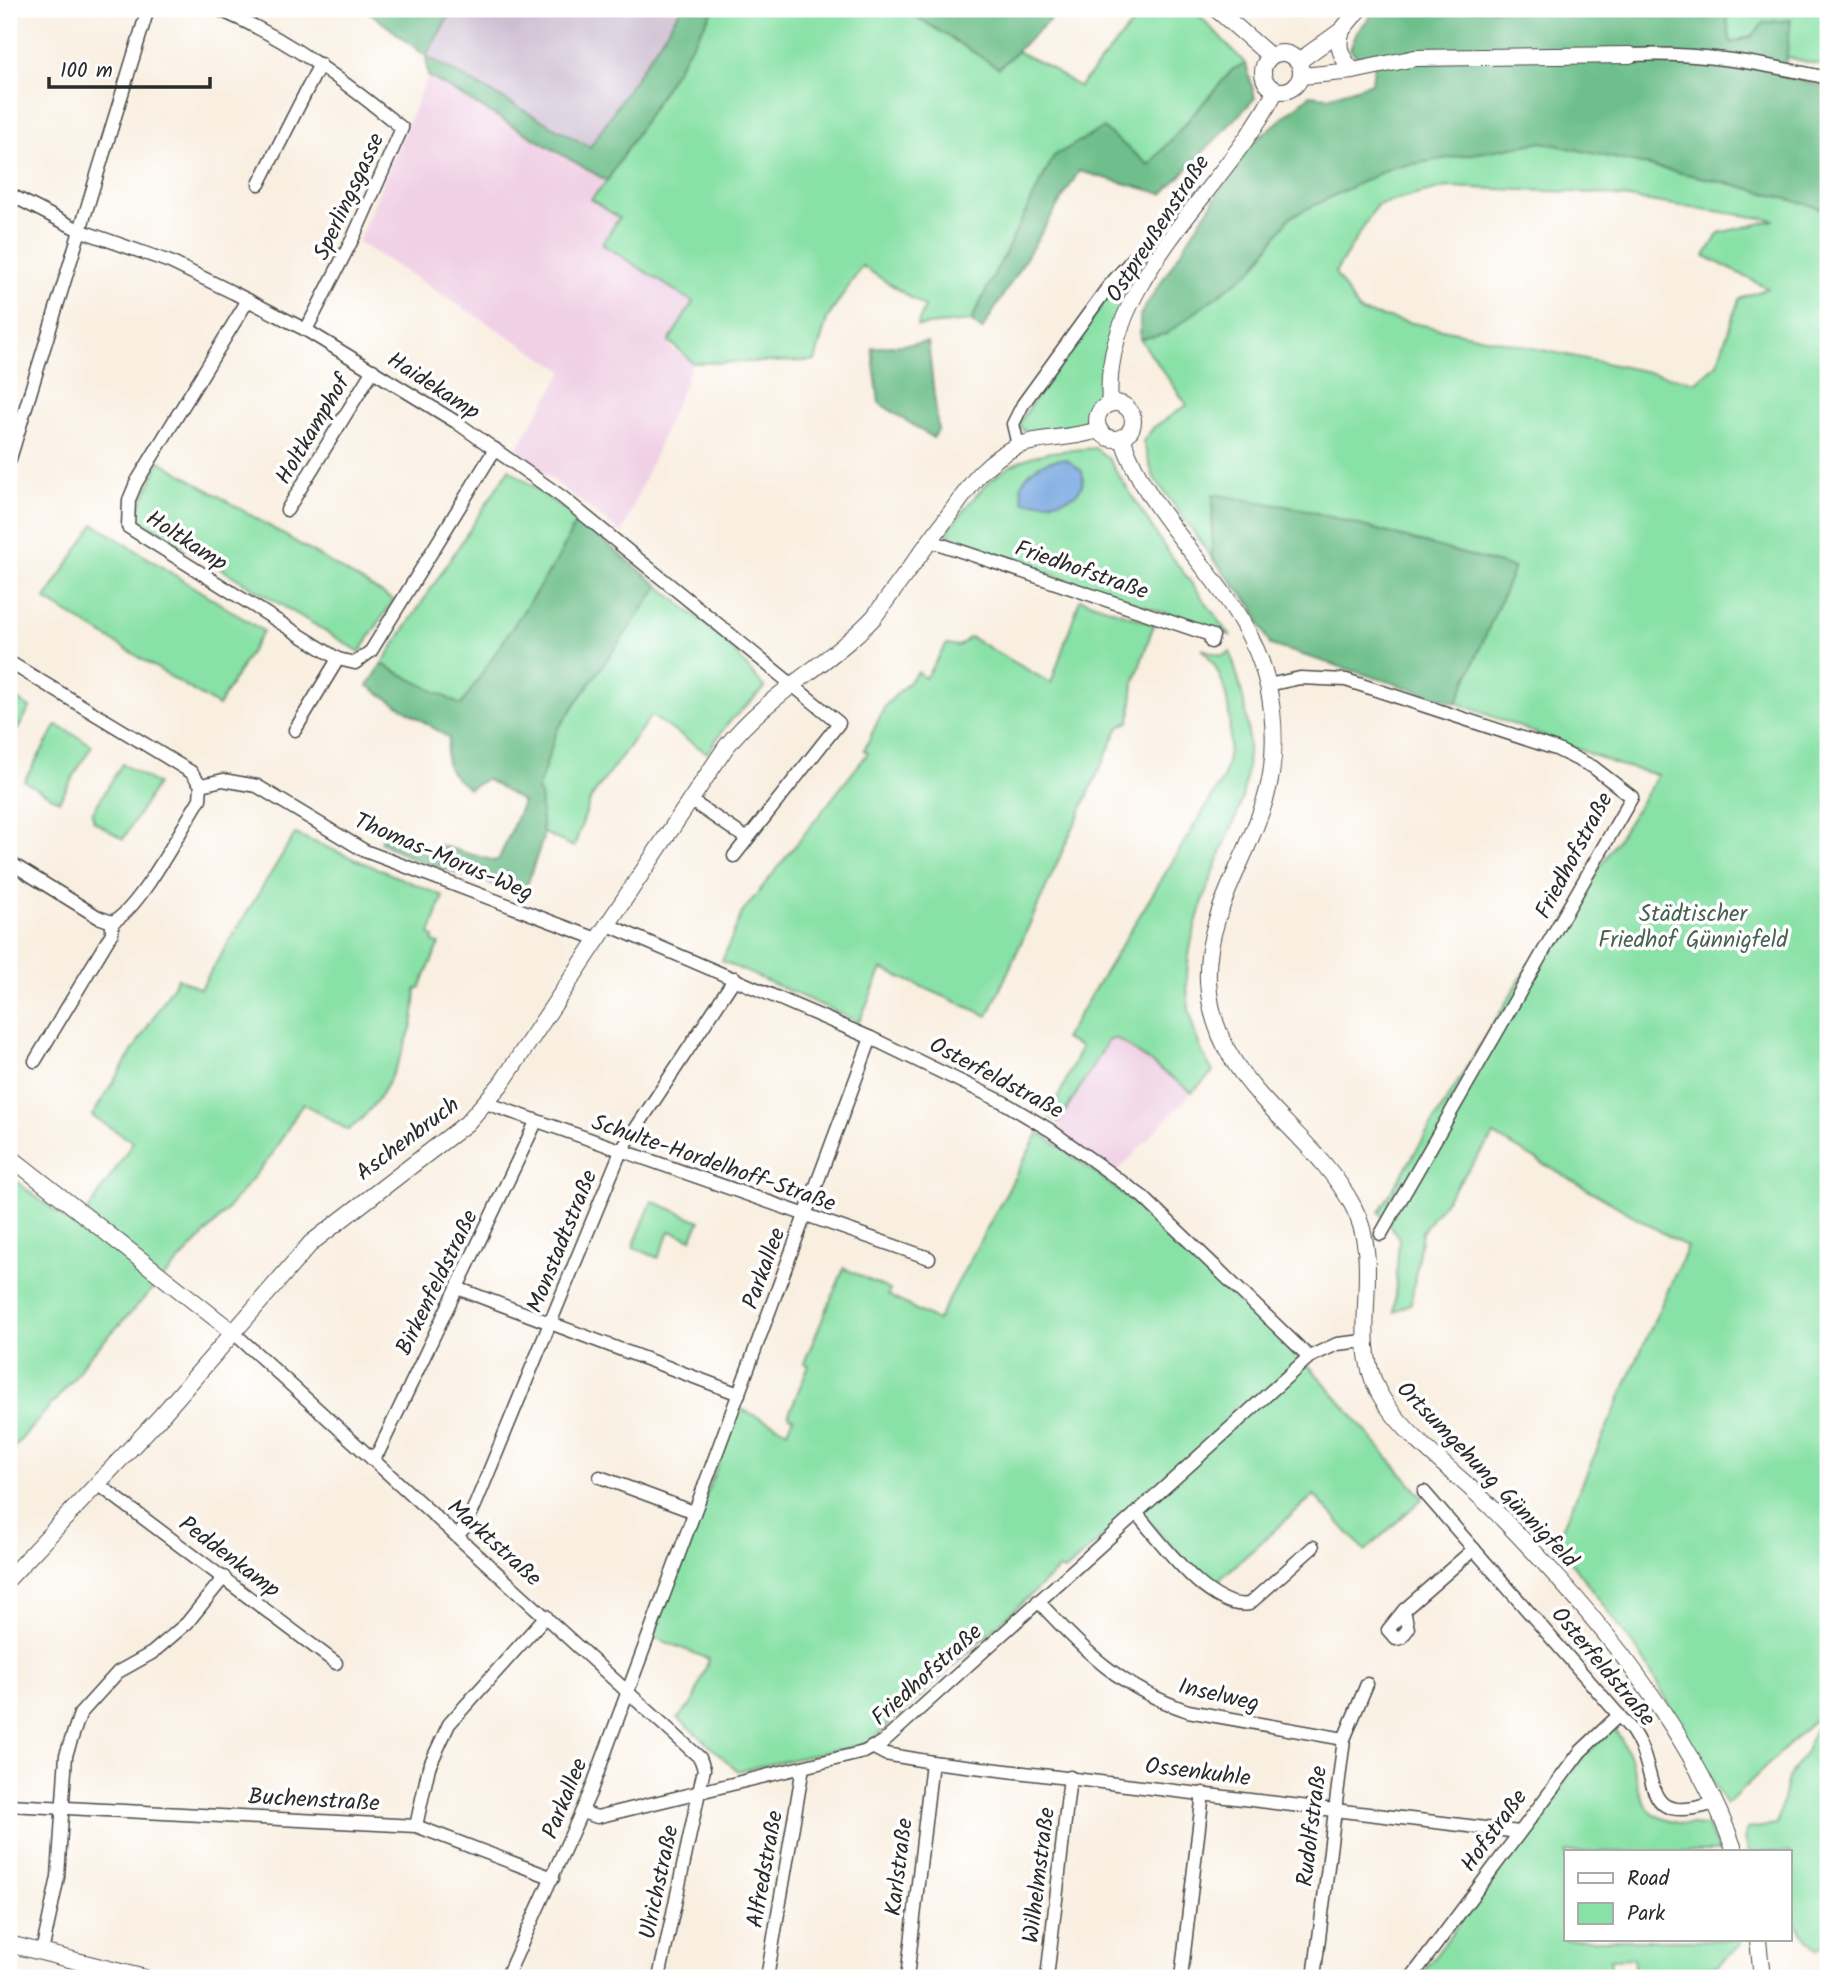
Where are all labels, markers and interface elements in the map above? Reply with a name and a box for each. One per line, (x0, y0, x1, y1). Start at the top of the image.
scale bar (49, 46, 210, 90)
text: 100 m (60, 55, 113, 88)
street label: Sperlingsgasse (305, 127, 395, 266)
street label: Ostpreußenstraße (1097, 148, 1220, 310)
street label: Haidekamp (379, 343, 486, 430)
street label: Holtkamphof (267, 366, 362, 492)
street label: Holtkamp (138, 502, 234, 582)
street label: Friedhofstraße (1010, 531, 1153, 611)
street label: Friedhofstraße (1526, 786, 1623, 926)
street label: Thomas-Morus-Weg (348, 804, 538, 912)
park label: Städtischer Friedhof Günnigfeld (1598, 897, 1788, 959)
street label: Osterfeldstraße (922, 1028, 1070, 1129)
street label: Aschenbruch (349, 1088, 468, 1191)
street label: Schulte-Hordelhoff-Straße (586, 1105, 840, 1223)
street label: Monstadtstraße (518, 1165, 608, 1319)
street label: Birkenfeldstraße (387, 1204, 489, 1362)
street label: Parkallee (734, 1223, 796, 1315)
street label: Ortsumgehung Günnigfeld (1387, 1373, 1586, 1578)
street label: Marktstraße (438, 1491, 549, 1596)
street label: Peddenkamp (170, 1507, 287, 1608)
street label: Osterfeldstraße (1541, 1599, 1664, 1735)
street label: Friedhofstraße (864, 1616, 991, 1735)
street label: Inselweg (1175, 1669, 1263, 1723)
street label: Ossenkuhle (1143, 1749, 1253, 1797)
street label: Parkallee (533, 1753, 598, 1845)
street label: Rudolfstraße (1288, 1764, 1338, 1889)
street label: Buchenstraße (247, 1780, 381, 1822)
street label: Hofstraße (1452, 1782, 1537, 1880)
street label: Wilhelmstraße (1014, 1805, 1066, 1945)
street label: Alfredstraße (738, 1808, 794, 1931)
street label: Karlstraße (876, 1816, 924, 1918)
street label: Ulrichstraße (630, 1822, 690, 1943)
legend (1564, 1850, 1792, 1941)
text: Road (1627, 1863, 1670, 1896)
text: Park (1627, 1898, 1665, 1931)

